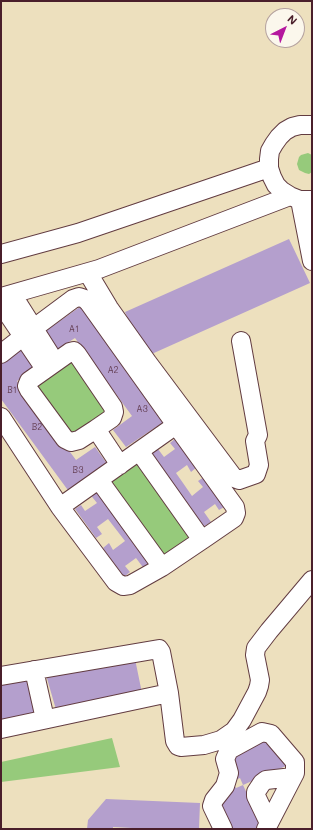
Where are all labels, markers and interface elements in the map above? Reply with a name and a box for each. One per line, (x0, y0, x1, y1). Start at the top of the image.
north arrow (265, 8, 305, 48)
text: N (285, 11, 301, 28)
house number: A1 (69, 324, 79, 334)
house number: A2 (107, 365, 119, 375)
house number: B1 (7, 385, 17, 395)
house number: A3 (136, 404, 148, 414)
house number: B2 (32, 422, 42, 432)
house number: B3 (73, 465, 83, 475)

